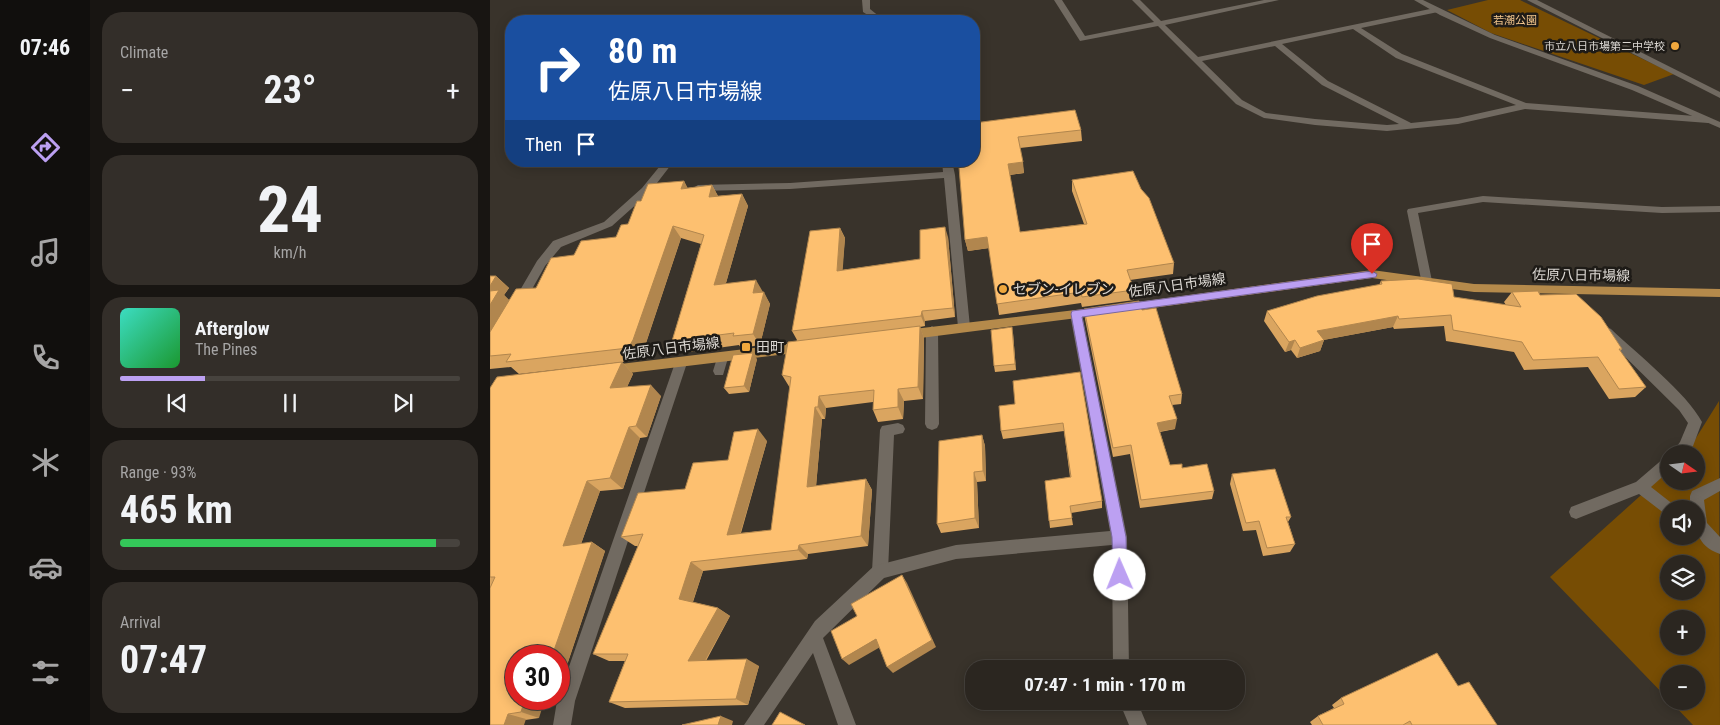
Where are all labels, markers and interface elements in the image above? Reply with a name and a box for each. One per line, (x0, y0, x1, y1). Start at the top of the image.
park label: 若潮公園 (1493, 14, 1537, 27)
text: 80 m (608, 31, 677, 72)
text: 07:46 (20, 35, 70, 60)
icon: right (525, 35, 590, 100)
place label: 市立八日市場第二中学校 (1544, 40, 1665, 53)
marker: 市立八日市場第二中学校 (1669, 40, 1681, 52)
text: Climate (120, 43, 168, 62)
text: 23° (263, 68, 317, 112)
text: − (120, 74, 134, 107)
text: + (446, 74, 460, 107)
text: 佐原八日市場線 (608, 79, 762, 104)
icon: directions (28, 130, 63, 165)
icon: arrive (572, 130, 600, 158)
text: Then (525, 133, 562, 156)
text: 24 (257, 172, 323, 248)
pin (1351, 223, 1393, 274)
icon: arrive (1358, 230, 1386, 258)
icon: music (28, 235, 63, 270)
text: km/h (274, 243, 306, 262)
street label: 佐原八日市場線 (1532, 266, 1630, 284)
street label: 佐原八日市場線 (1127, 270, 1227, 300)
place label: セブン-イレブン (1013, 281, 1114, 297)
marker: セブン-イレブン (997, 283, 1009, 295)
text: Afterglow (195, 317, 269, 340)
street label: 佐原八日市場線 (621, 334, 721, 362)
place label: 田町 (756, 339, 784, 355)
icon: phone (28, 340, 63, 375)
text: The Pines (195, 340, 257, 359)
marker: 田町 (740, 341, 752, 353)
icon: previous (163, 389, 191, 417)
icon: pause (276, 389, 304, 417)
icon: next (389, 389, 417, 417)
icon: climate (28, 445, 63, 480)
north arrow (1660, 445, 1705, 490)
map controls (1660, 445, 1705, 710)
text: Range · 93% (120, 463, 196, 482)
text: 465 km (120, 488, 233, 532)
button: sound (1660, 500, 1705, 545)
position arrow (1093, 548, 1145, 600)
icon: car (28, 550, 63, 585)
button: layers (1660, 555, 1705, 600)
button: + (1660, 610, 1705, 655)
text: Arrival (120, 613, 161, 632)
text: 07:47 (120, 638, 207, 682)
speed limit sign: 30 (505, 645, 570, 710)
icon: filters (28, 655, 63, 690)
button: − (1660, 665, 1705, 710)
text: 07:47 · 1 min · 170 m (1024, 673, 1186, 696)

